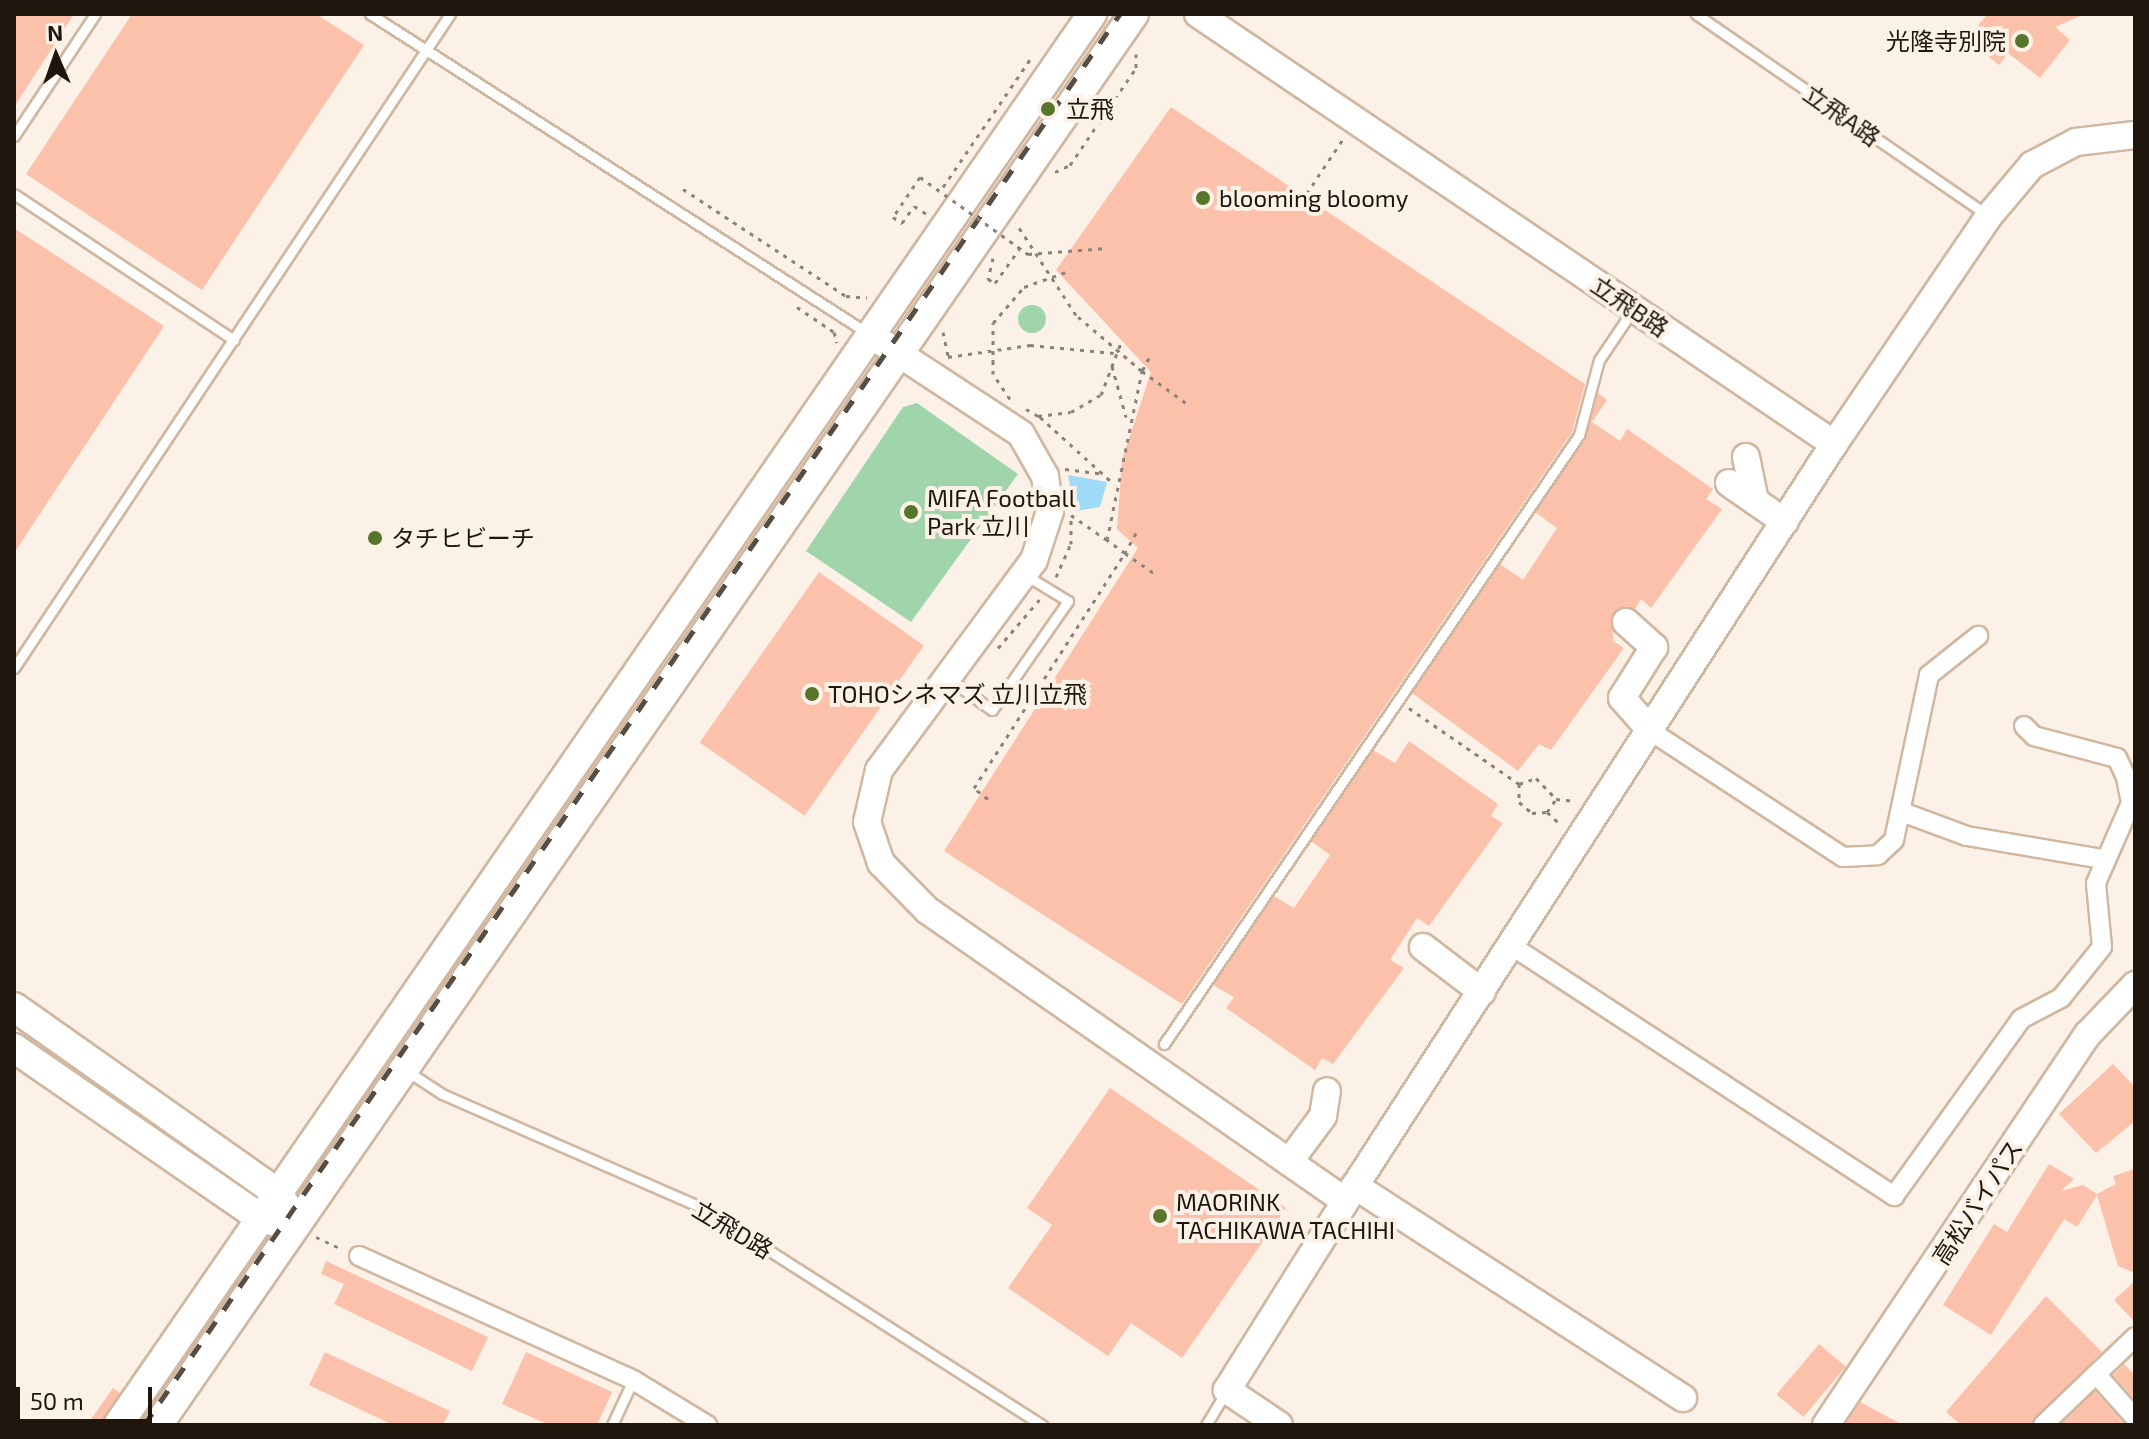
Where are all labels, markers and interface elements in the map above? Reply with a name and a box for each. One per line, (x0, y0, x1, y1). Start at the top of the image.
north arrow (16, 16, 96, 96)
text: N (47, 19, 64, 45)
place label: 光隆寺別院 (1886, 27, 2006, 55)
marker: 光隆寺別院 (2013, 32, 2031, 50)
street label: 立飛A路 (1798, 78, 1886, 152)
place label: 立飛 (1066, 95, 1114, 123)
marker: 立飛 (1037, 98, 1059, 120)
place label: blooming bloomy (1219, 184, 1409, 212)
marker: blooming bloomy (1194, 189, 1212, 207)
street label: 立飛B路 (1586, 270, 1674, 342)
place label: MIFA Football Park 立川 (927, 484, 1076, 540)
marker: MIFA Football Park 立川 (902, 503, 920, 521)
place label: タチヒビーチ (391, 524, 535, 552)
marker: タチヒビーチ (366, 529, 384, 547)
place label: TOHOシネマズ 立川立飛 (828, 680, 1087, 708)
marker: TOHOシネマズ 立川立飛 (803, 685, 821, 703)
street label: 高松バイパス (1926, 1134, 2028, 1270)
place label: MAORINK TACHIKAWA TACHIHI (1176, 1188, 1396, 1244)
street label: 立飛D路 (688, 1194, 778, 1264)
marker: MAORINK TACHIKAWA TACHIHI (1151, 1207, 1169, 1225)
scale bar (20, 1371, 156, 1421)
text: 50 m (30, 1386, 84, 1415)

